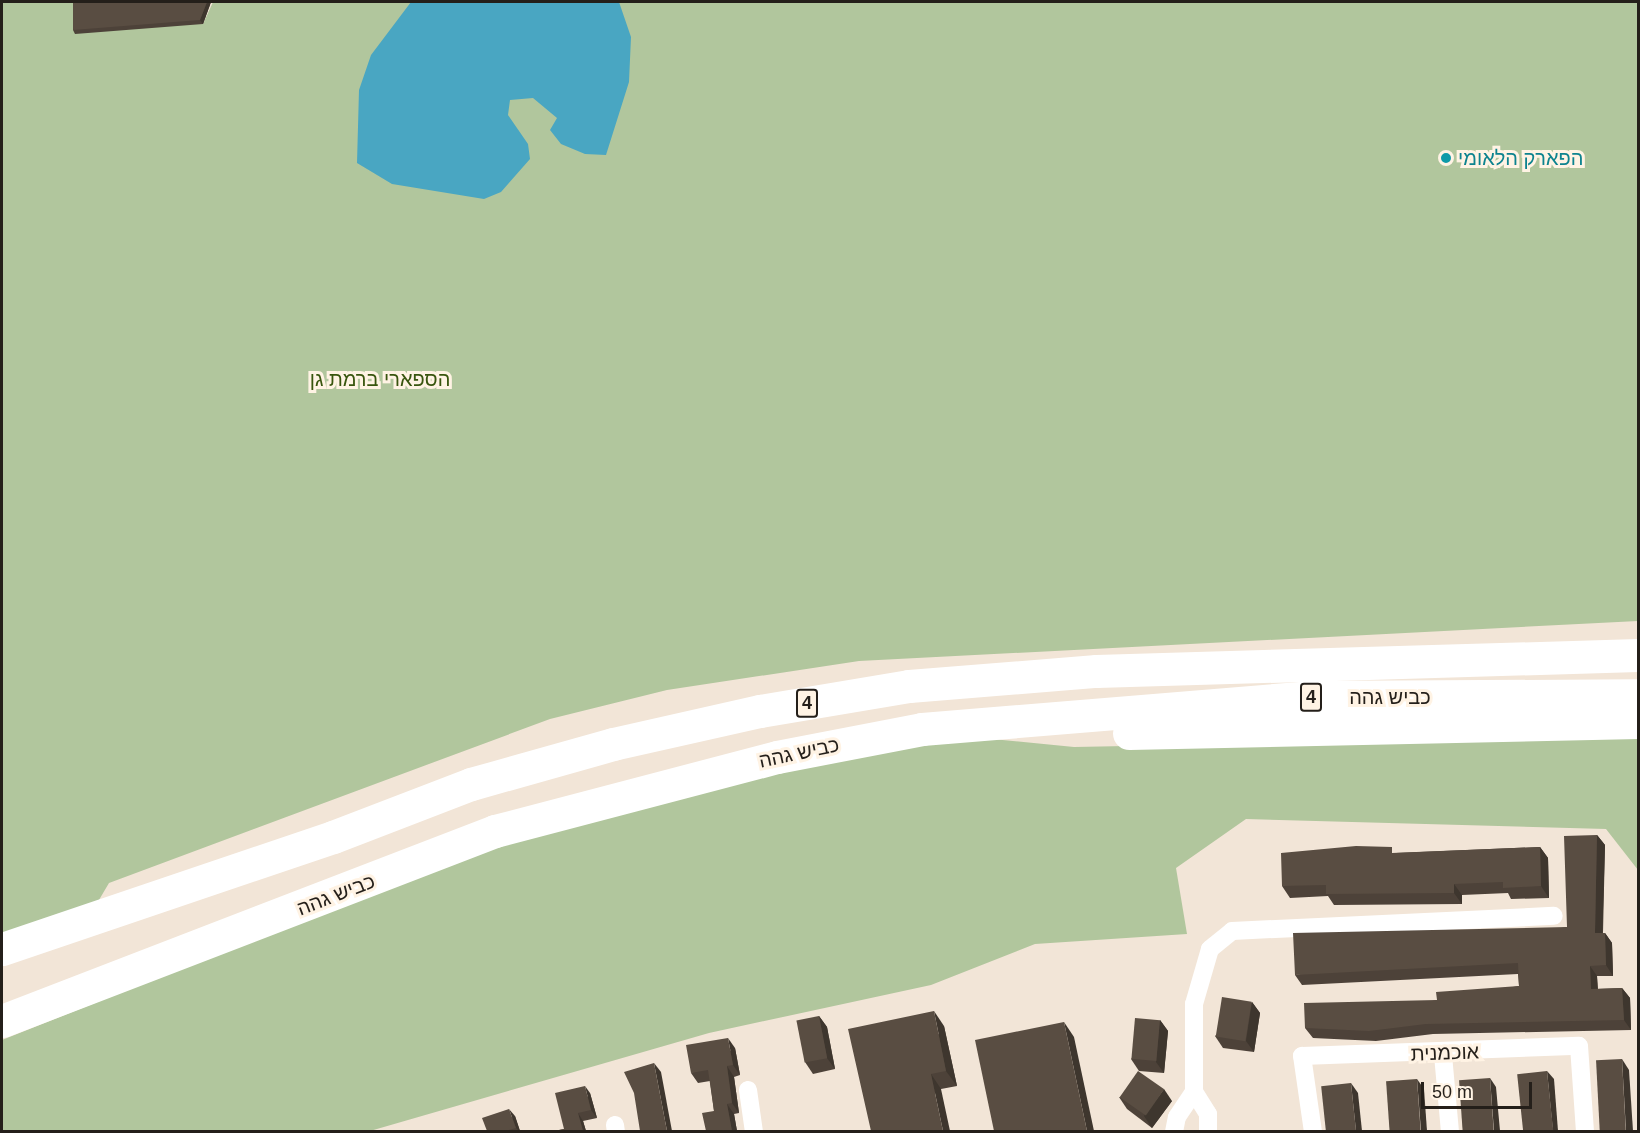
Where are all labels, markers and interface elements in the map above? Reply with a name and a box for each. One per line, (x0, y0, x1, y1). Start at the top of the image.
place label: הפארק הלאומי (1458, 146, 1583, 170)
marker: הפארק הלאומי (1439, 151, 1453, 165)
park label: הספארי ברמת גן (310, 367, 450, 391)
road number: 4 (1299, 682, 1323, 712)
street label: כביש גהה (1349, 685, 1431, 709)
road number: 4 (795, 688, 819, 718)
street label: כביש גהה (757, 733, 841, 773)
street label: כביש גהה (294, 869, 378, 921)
street label: אוכמנית (1410, 1040, 1480, 1066)
scale bar (1424, 1070, 1535, 1108)
text: 50 m (1432, 1082, 1472, 1102)

